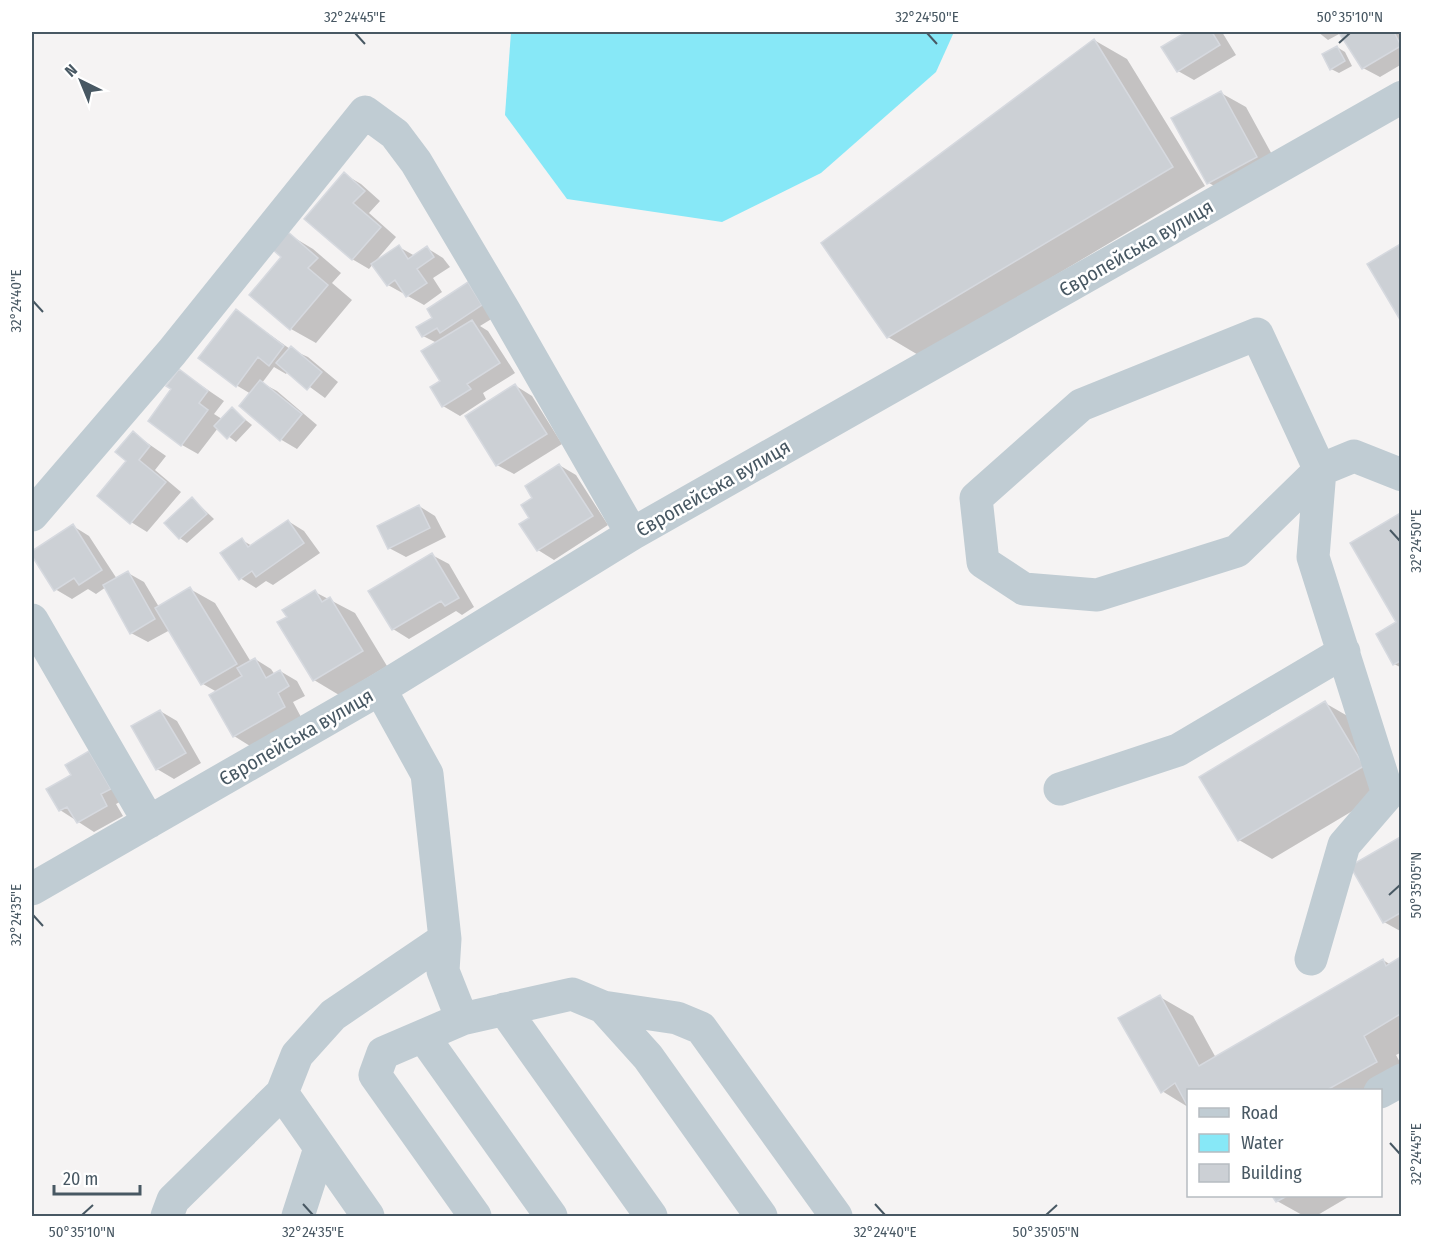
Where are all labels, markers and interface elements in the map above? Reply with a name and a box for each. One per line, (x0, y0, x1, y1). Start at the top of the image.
text: 32°24'45"E (324, 8, 386, 26)
text: 32°24'50"E (895, 8, 959, 26)
text: 50°35'10"N (1317, 8, 1383, 26)
north arrow (51, 51, 111, 111)
text: N (61, 60, 81, 81)
street label: Європейська вулиця (1055, 194, 1217, 302)
text: 32°24'40"E (7, 269, 25, 333)
street label: Європейська вулиця (632, 434, 794, 542)
text: 32°24'50"E (1407, 509, 1425, 573)
street label: Європейська вулиця (215, 683, 377, 791)
text: 50°35'05"N (1407, 852, 1425, 918)
text: 32°24'35"E (7, 884, 25, 946)
legend (1187, 1089, 1382, 1197)
text: Road (1241, 1102, 1278, 1124)
text: 32°24'45"E (1407, 1123, 1425, 1185)
text: Water (1241, 1132, 1284, 1154)
scale bar (54, 1158, 140, 1196)
text: Building (1241, 1162, 1302, 1184)
text: 20 m (63, 1168, 98, 1190)
text: 50°35'10"N (49, 1223, 115, 1241)
text: 32°24'35"E (282, 1223, 344, 1241)
text: 32°24'40"E (853, 1223, 917, 1241)
text: 50°35'05"N (1013, 1223, 1079, 1241)

